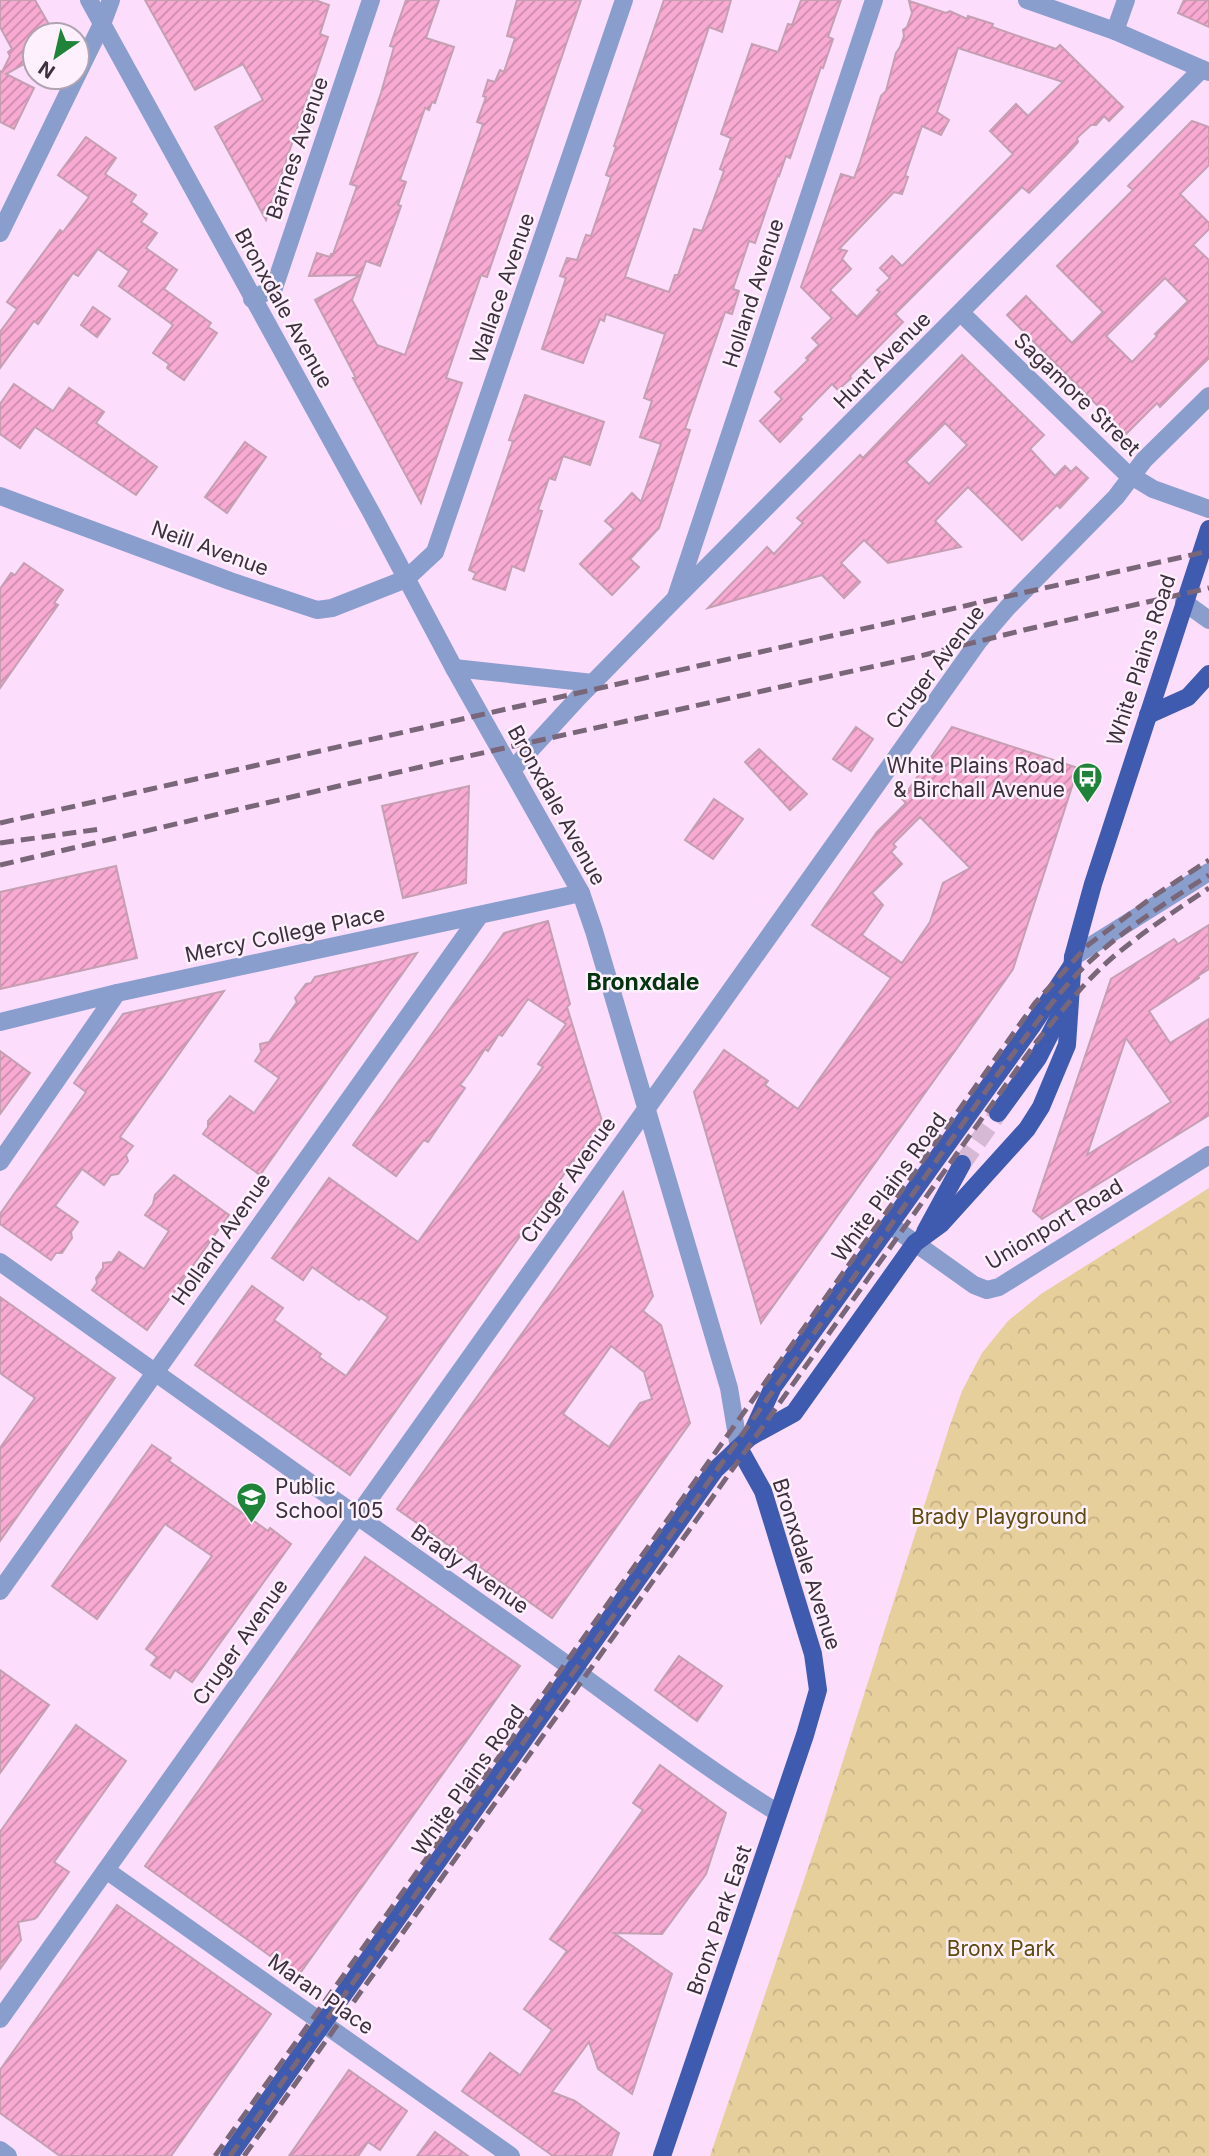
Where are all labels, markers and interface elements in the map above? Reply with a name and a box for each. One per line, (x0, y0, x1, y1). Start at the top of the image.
north arrow (21, 21, 91, 91)
text: N (34, 56, 59, 83)
street label: Barnes Avenue (261, 73, 333, 223)
street label: Wallace Avenue (465, 210, 539, 366)
street label: Holland Avenue (717, 215, 789, 371)
street label: Bronxdale Avenue (230, 224, 338, 392)
street label: Hunt Avenue (828, 306, 936, 414)
street label: Sagamore Street (1009, 327, 1145, 461)
street label: Neill Avenue (148, 515, 272, 581)
street label: White Plains Road (1102, 571, 1180, 749)
street label: Cruger Avenue (880, 600, 990, 734)
street label: Bronxdale Avenue (503, 721, 611, 889)
place label: White Plains Road & Birchall Avenue (887, 753, 1065, 802)
bus stop icon: White Plains Road & Birchall Avenue (1071, 760, 1105, 804)
street label: Mercy College Place (183, 901, 387, 967)
district label: Bronxdale (586, 968, 700, 996)
street label: White Plains Road (826, 1107, 952, 1267)
street label: Cruger Avenue (515, 1112, 621, 1248)
street label: Holland Avenue (166, 1168, 276, 1310)
street label: Unionport Road (981, 1173, 1127, 1275)
place label: Public School 105 (275, 1474, 384, 1523)
street label: Bronxdale Avenue (767, 1475, 847, 1653)
school or university icon: Public School 105 (235, 1481, 269, 1525)
park label: Brady Playground (911, 1504, 1087, 1529)
street label: Brady Avenue (406, 1519, 534, 1619)
street label: Cruger Avenue (187, 1574, 293, 1710)
street label: White Plains Road (407, 1700, 529, 1860)
street label: Bronx Park East (682, 1842, 756, 1998)
park label: Bronx Park (947, 1936, 1056, 1961)
street label: Maran Place (263, 1948, 379, 2040)

